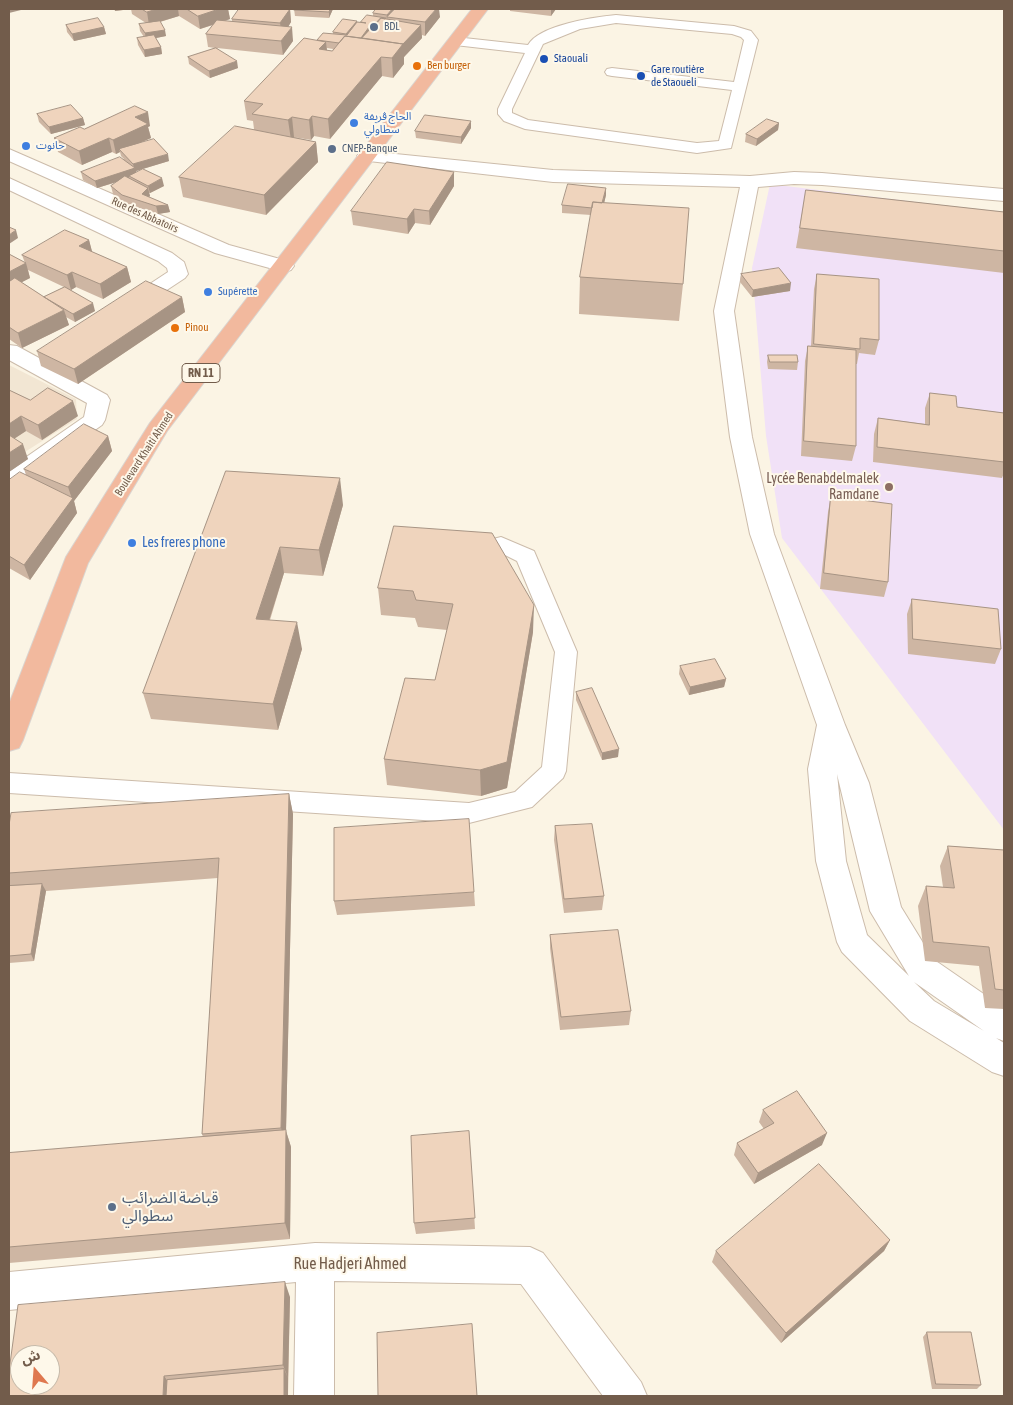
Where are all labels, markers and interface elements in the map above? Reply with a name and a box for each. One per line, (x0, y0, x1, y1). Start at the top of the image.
place label: BDL (384, 20, 400, 34)
marker: BDL (368, 21, 380, 33)
place label: Staouali (554, 52, 588, 66)
marker: Staouali (538, 53, 550, 65)
place label: Ben burger (427, 59, 470, 73)
marker: Ben burger (411, 60, 423, 72)
place label: Gare routière de Staoueli (651, 63, 704, 89)
marker: Gare routière de Staoueli (635, 70, 647, 82)
place label: الحاج ڨريفة سطاولي (364, 110, 411, 136)
marker: الحاج ڨريفة سطاولي (348, 117, 360, 129)
place label: حانوت (36, 139, 65, 153)
marker: حانوت (20, 140, 32, 152)
place label: CNEP-Banque (342, 142, 397, 156)
marker: CNEP-Banque (326, 143, 338, 155)
street label: Rue des Abbatoirs (110, 194, 180, 236)
place label: Supérette (218, 285, 258, 299)
marker: Supérette (202, 286, 214, 298)
place label: Pinou (185, 321, 209, 335)
marker: Pinou (169, 322, 181, 334)
road number: RN 11 (182, 363, 220, 382)
street label: Boulevard Khaiti Ahmed (112, 410, 176, 498)
place label: Lycée Benabdelmalek Ramdane (766, 471, 879, 504)
marker: Lycée Benabdelmalek Ramdane (883, 481, 895, 493)
place label: Les freres phone (142, 535, 225, 551)
marker: Les freres phone (126, 537, 138, 549)
place label: قباضة الضرائب سطوالي (122, 1188, 218, 1226)
marker: قباضة الضرائب سطوالي (106, 1201, 118, 1213)
street label: Rue Hadjeri Ahmed (294, 1254, 406, 1274)
north arrow (10, 1345, 60, 1395)
text: ش (19, 1346, 42, 1367)

